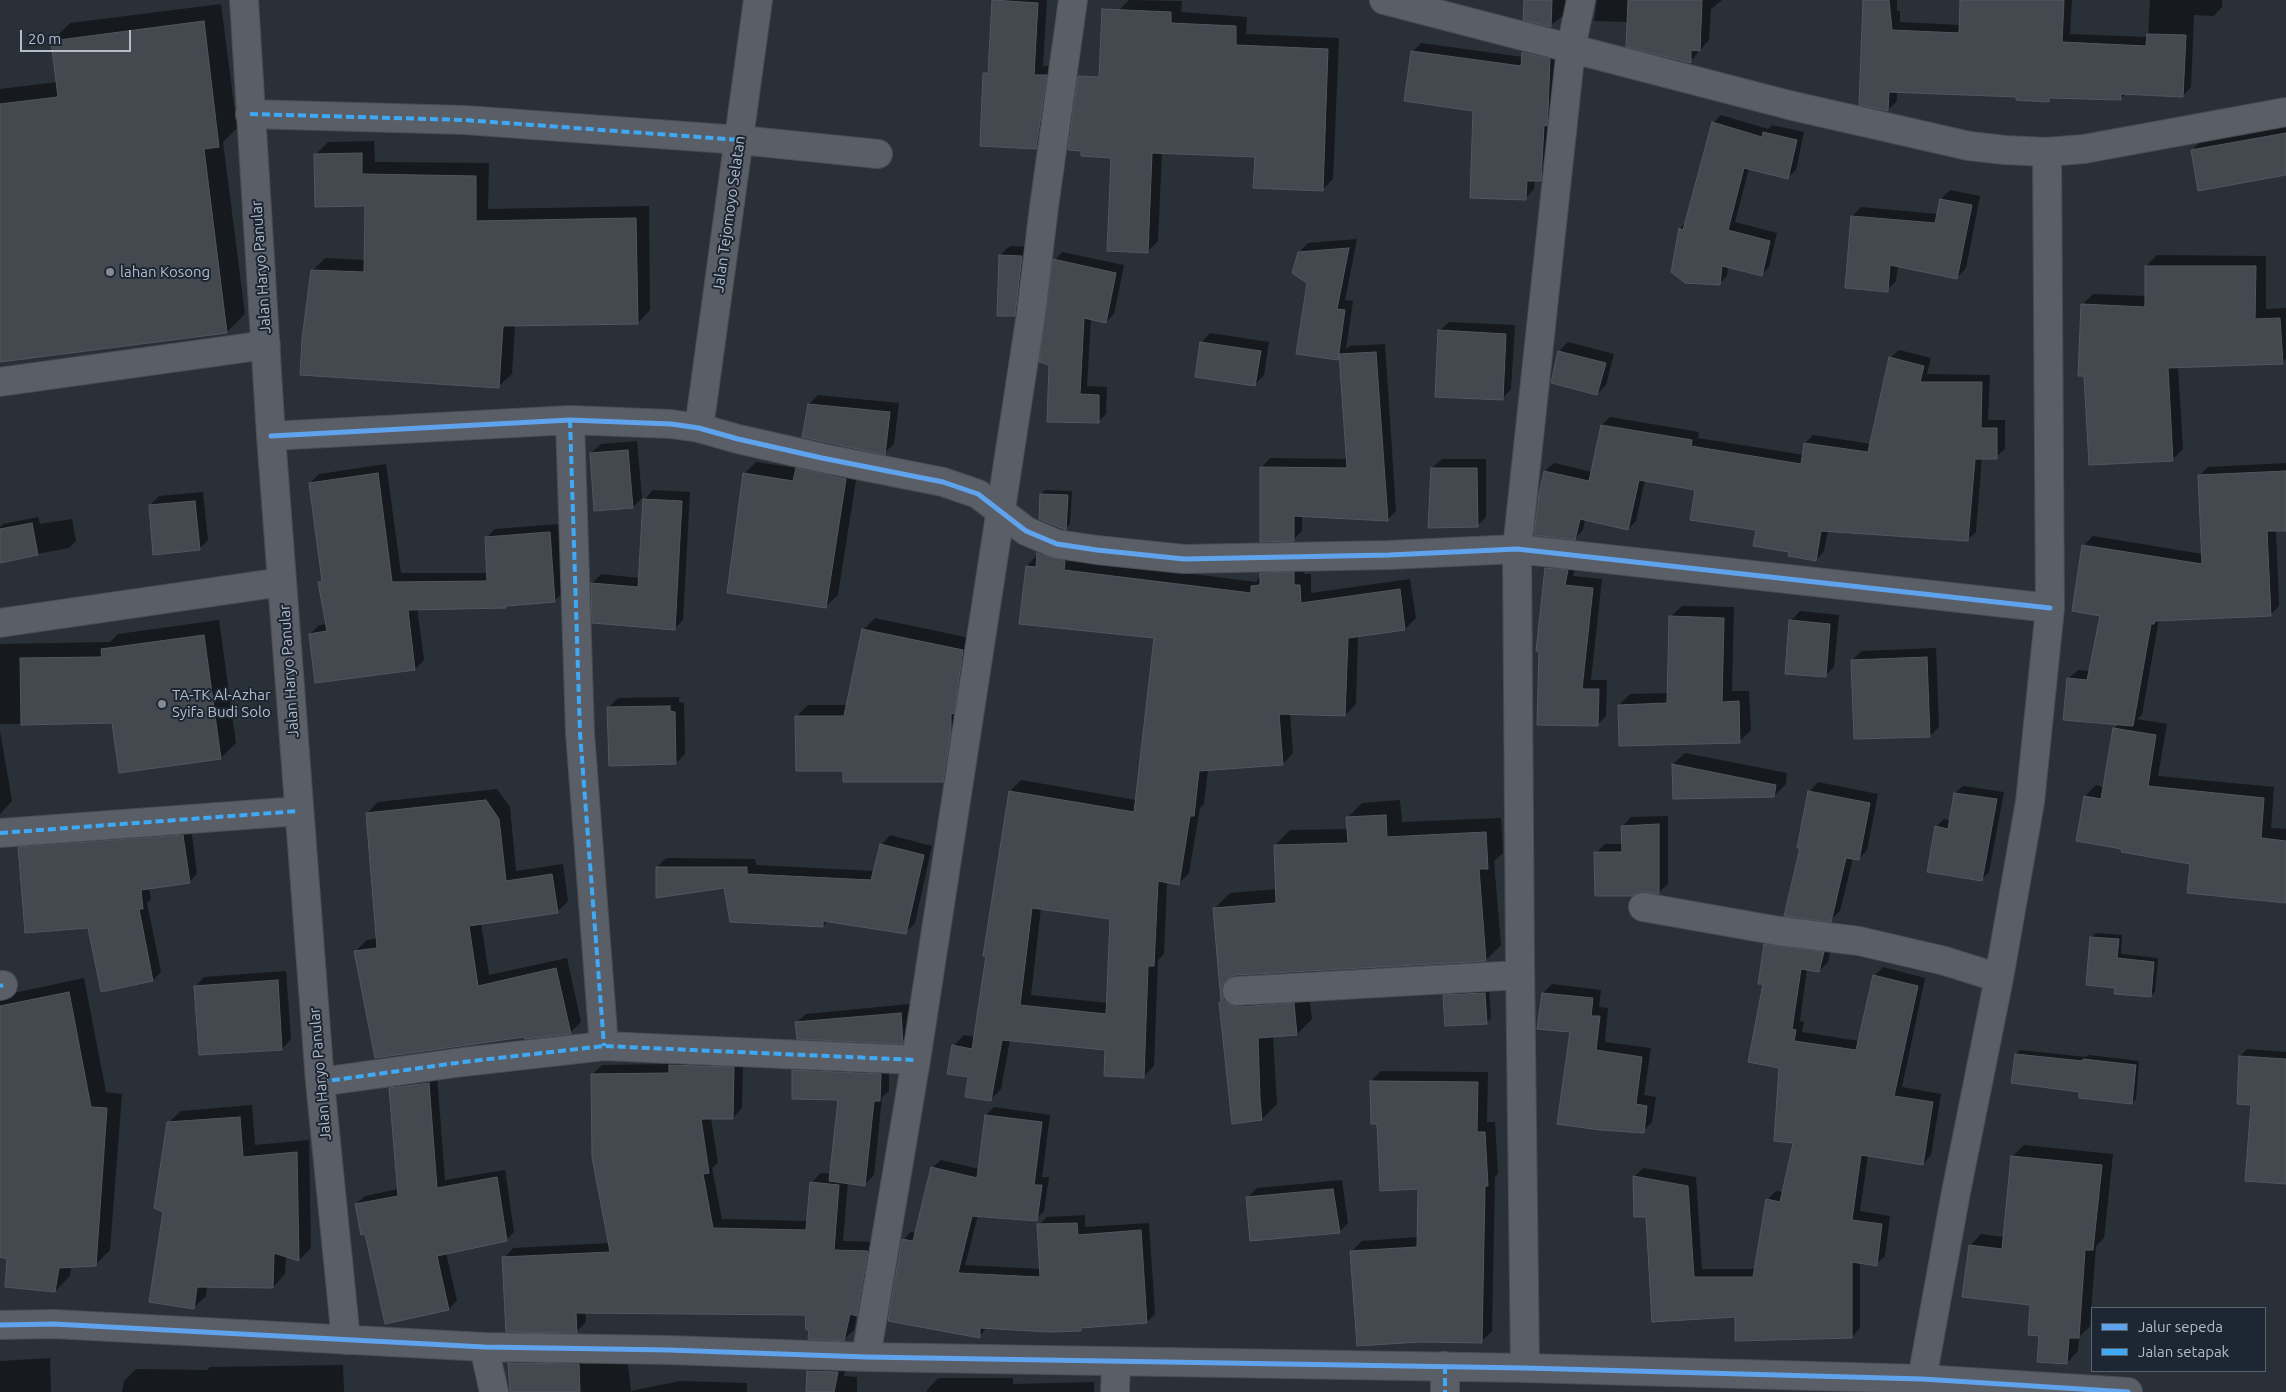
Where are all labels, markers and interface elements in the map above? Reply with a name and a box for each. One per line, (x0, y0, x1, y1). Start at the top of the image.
scale bar (22, 20, 134, 52)
text: 20 m (28, 30, 61, 47)
street label: Jalan Tejomoyo Selatan (709, 134, 749, 294)
street label: Jalan Haryo Panular (247, 200, 275, 334)
place label: lahan Kosong (120, 263, 210, 281)
marker: lahan Kosong (104, 266, 116, 278)
street label: Jalan Haryo Panular (275, 604, 303, 738)
place label: TA-TK Al-Azhar Syifa Budi Solo (172, 686, 271, 721)
marker: TA-TK Al-Azhar Syifa Budi Solo (156, 698, 168, 710)
street label: Jalan Haryo Panular (305, 1007, 335, 1141)
legend (2091, 1307, 2266, 1372)
text: Jalur sepeda (2138, 1318, 2223, 1335)
text: Jalan setapak (2138, 1343, 2229, 1360)

